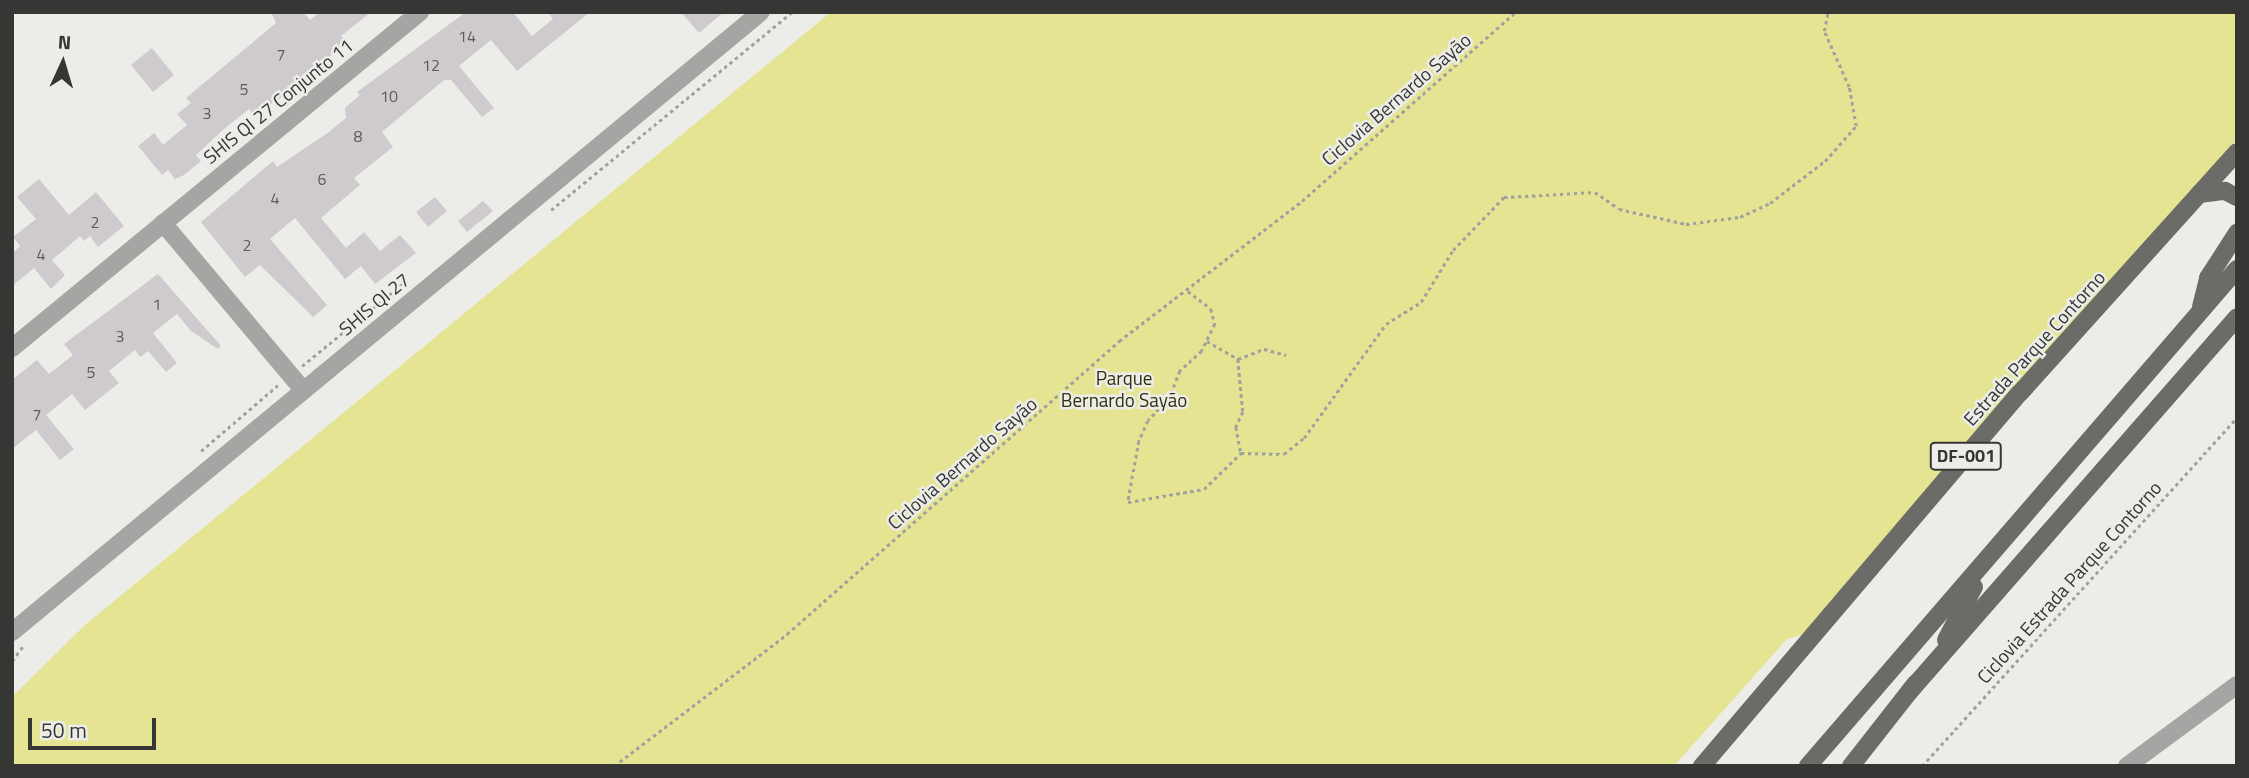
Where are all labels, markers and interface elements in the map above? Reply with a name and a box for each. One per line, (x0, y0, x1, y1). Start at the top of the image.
house number: 14 (458, 26, 476, 46)
text: N (57, 27, 72, 56)
north arrow (28, 28, 98, 98)
street label: Ciclovia Bernardo Sayão (1317, 28, 1475, 170)
street label: SHIS QI 27 Conjunto 11 (199, 34, 357, 168)
house number: 7 (277, 44, 285, 64)
house number: 12 (422, 55, 440, 75)
house number: 5 (240, 79, 248, 99)
house number: 10 (380, 86, 398, 106)
house number: 3 (203, 103, 211, 123)
house number: 8 (354, 126, 362, 146)
house number: 6 (318, 169, 326, 189)
house number: 4 (271, 188, 279, 208)
house number: 2 (91, 212, 99, 232)
house number: 2 (243, 235, 251, 255)
house number: 4 (37, 244, 45, 264)
street label: Estrada Parque Contorno (1958, 266, 2110, 430)
street label: SHIS QI 27 (334, 268, 414, 340)
house number: 1 (153, 294, 161, 314)
house number: 3 (116, 326, 124, 346)
house number: 5 (87, 362, 95, 382)
park label: Parque Bernardo Sayão (1061, 367, 1187, 411)
street label: Ciclovia Bernardo Sayão (883, 392, 1041, 534)
house number: 7 (33, 404, 41, 424)
road number: DF-001 (1929, 442, 2003, 470)
street label: Ciclovia Estrada Parque Contorno (1972, 476, 2166, 688)
scale bar (32, 704, 159, 748)
text: 50 m (41, 714, 87, 746)

